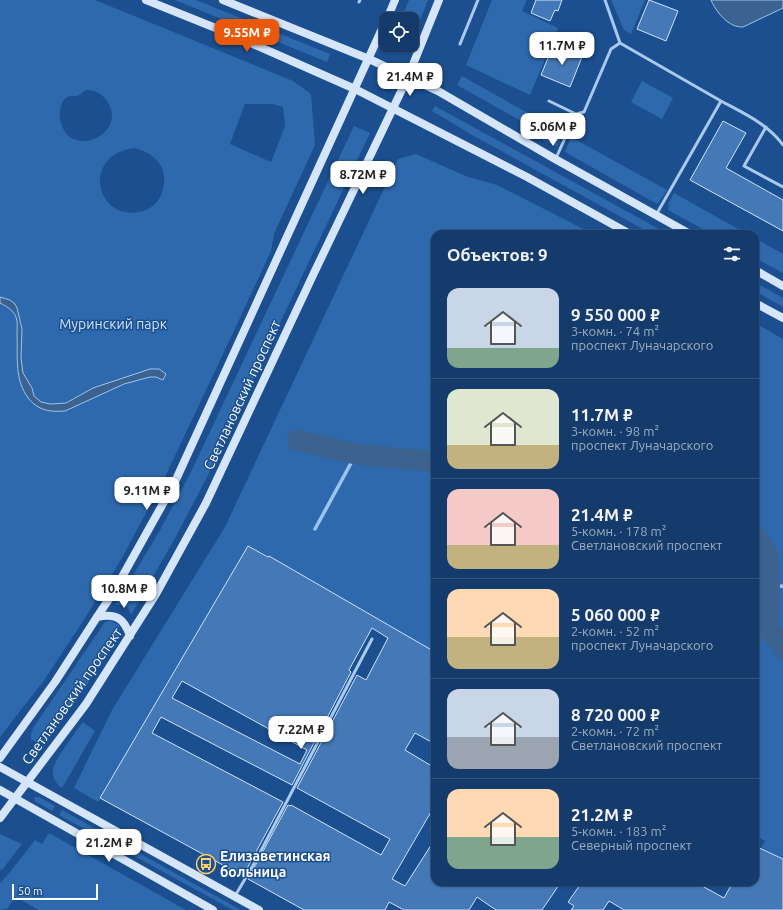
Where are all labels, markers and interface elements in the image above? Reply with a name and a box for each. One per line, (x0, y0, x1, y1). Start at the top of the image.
map controls (379, 12, 419, 52)
button: locate (379, 12, 419, 52)
pin: 9.55M ₽ (210, 19, 284, 53)
text: 9.55M ₽ (223, 25, 271, 39)
pin: 11.7M ₽ (525, 32, 599, 66)
text: 11.7M ₽ (538, 38, 586, 52)
pin: 21.4M ₽ (373, 63, 447, 97)
text: 21.4M ₽ (386, 69, 434, 83)
pin: 5.06M ₽ (516, 113, 590, 147)
text: 5.06M ₽ (529, 119, 577, 133)
pin: 8.72M ₽ (326, 161, 400, 195)
text: 8.72M ₽ (339, 167, 387, 181)
icon: filters (721, 243, 743, 265)
text: Объектов: 9 (447, 245, 547, 264)
icon: home (479, 304, 527, 352)
text: 9 550 000 ₽ (571, 305, 660, 324)
park label: Муринский парк (59, 316, 167, 332)
street label: Светлановский проспект (200, 318, 284, 472)
text: 3-комн. · 74 m² (571, 324, 659, 338)
text: проспект Луначарского (571, 338, 713, 352)
icon: home (479, 405, 527, 453)
text: 11.7M ₽ (571, 405, 633, 424)
text: 3-комн. · 98 m² (571, 424, 659, 438)
text: проспект Луначарского (571, 438, 713, 452)
pin: 9.11M ₽ (110, 477, 184, 511)
text: 9.11M ₽ (123, 483, 171, 497)
icon: home (479, 505, 527, 553)
text: 21.4M ₽ (571, 505, 633, 524)
text: 5-комн. · 178 m² (571, 524, 666, 538)
text: Светлановский проспект (571, 538, 722, 552)
pin: 10.8M ₽ (87, 575, 161, 609)
text: 10.8M ₽ (100, 581, 148, 595)
icon: home (479, 605, 527, 653)
text: 5 060 000 ₽ (571, 605, 660, 624)
text: 2-комн. · 52 m² (571, 624, 659, 638)
street label: Светлановский проспект (19, 625, 125, 767)
text: проспект Луначарского (571, 638, 713, 652)
icon: home (479, 705, 527, 753)
text: 8 720 000 ₽ (571, 705, 660, 724)
pin: 7.22M ₽ (264, 716, 338, 750)
text: 7.22M ₽ (277, 722, 325, 736)
text: 2-комн. · 72 m² (571, 724, 659, 738)
text: Светлановский проспект (571, 738, 722, 752)
icon: home (479, 805, 527, 853)
text: 21.2M ₽ (571, 805, 633, 824)
text: 5-комн. · 183 m² (571, 824, 666, 838)
pin: 21.2M ₽ (72, 829, 146, 863)
text: 21.2M ₽ (85, 835, 133, 849)
text: Северный проспект (571, 838, 692, 852)
place label: Елизаветинская больница (220, 848, 331, 880)
bus stop icon: Елизаветинская больница (195, 853, 217, 875)
scale bar (12, 882, 98, 901)
text: 50 m (18, 885, 42, 897)

